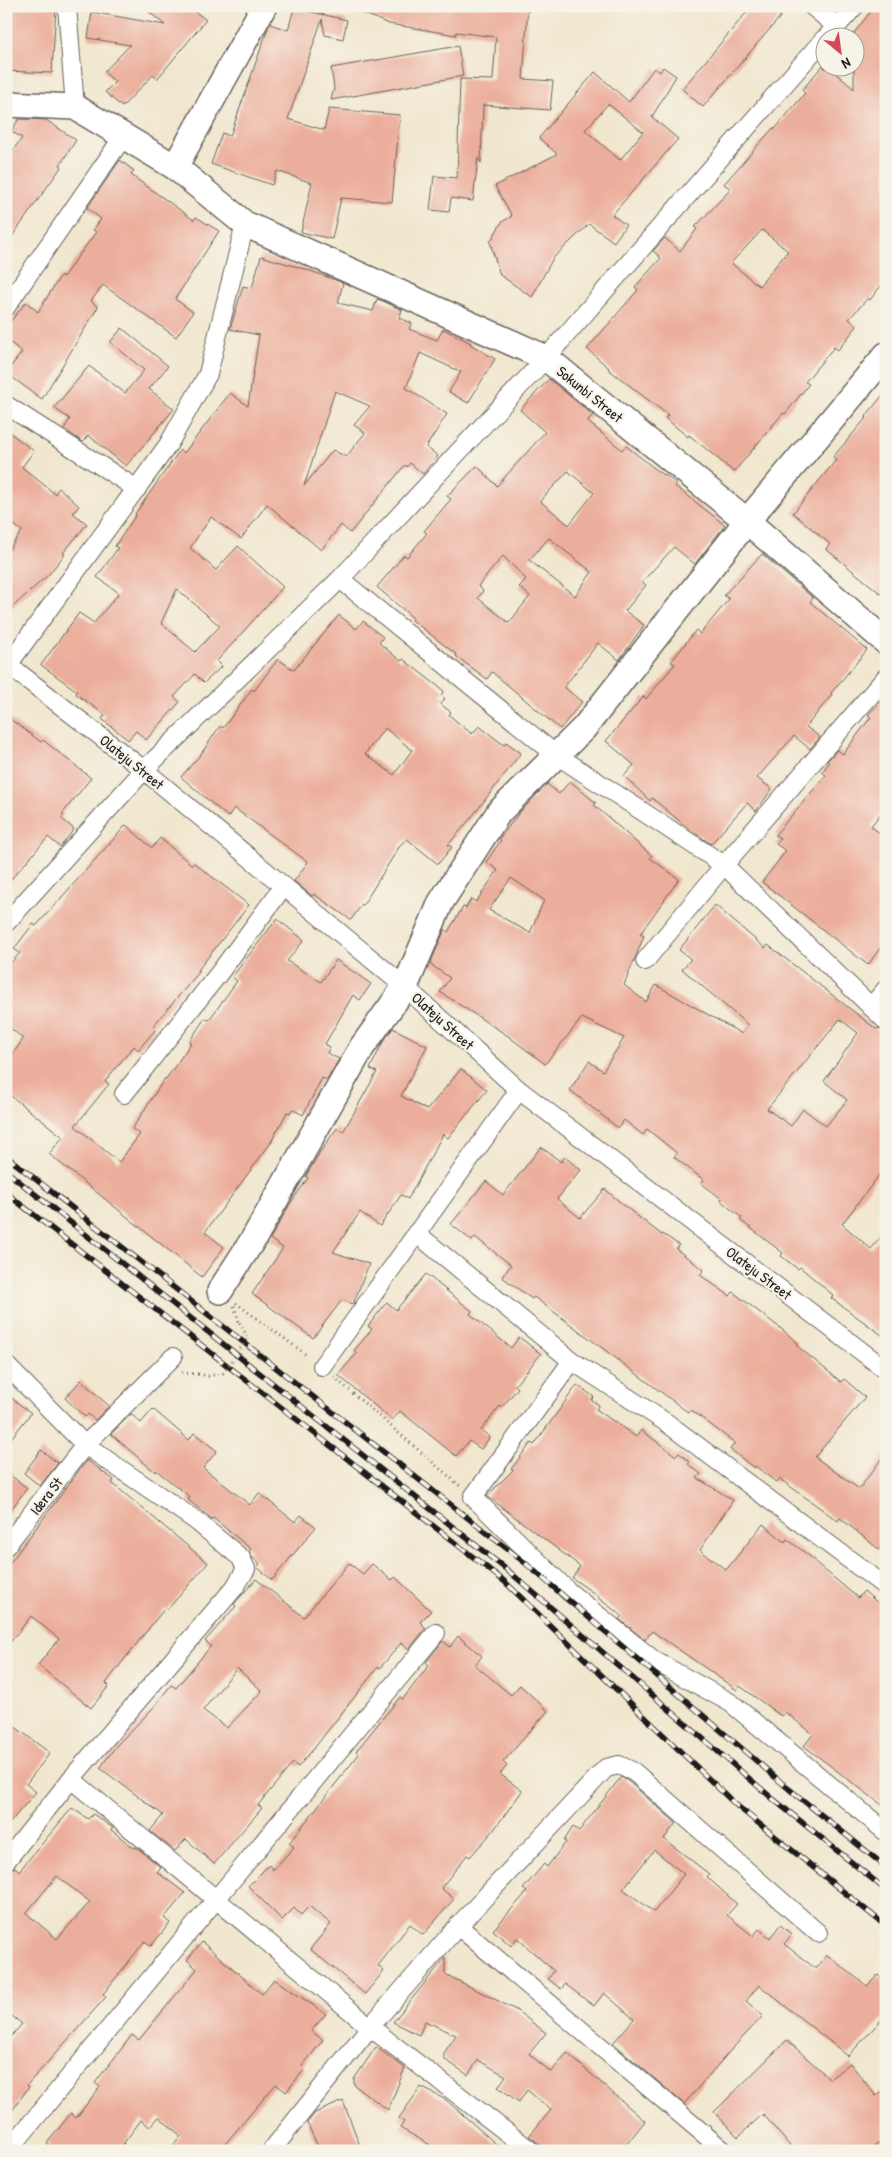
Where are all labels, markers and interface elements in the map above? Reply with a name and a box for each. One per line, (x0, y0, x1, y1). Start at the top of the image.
north arrow (814, 28, 864, 78)
text: N (838, 54, 854, 74)
street label: Sokunbi Street (552, 361, 628, 428)
street label: Olateju Street (95, 730, 169, 795)
street label: Olateju Street (407, 987, 479, 1055)
street label: Olateju Street (722, 1241, 797, 1305)
street label: Idera St (25, 1472, 68, 1519)

